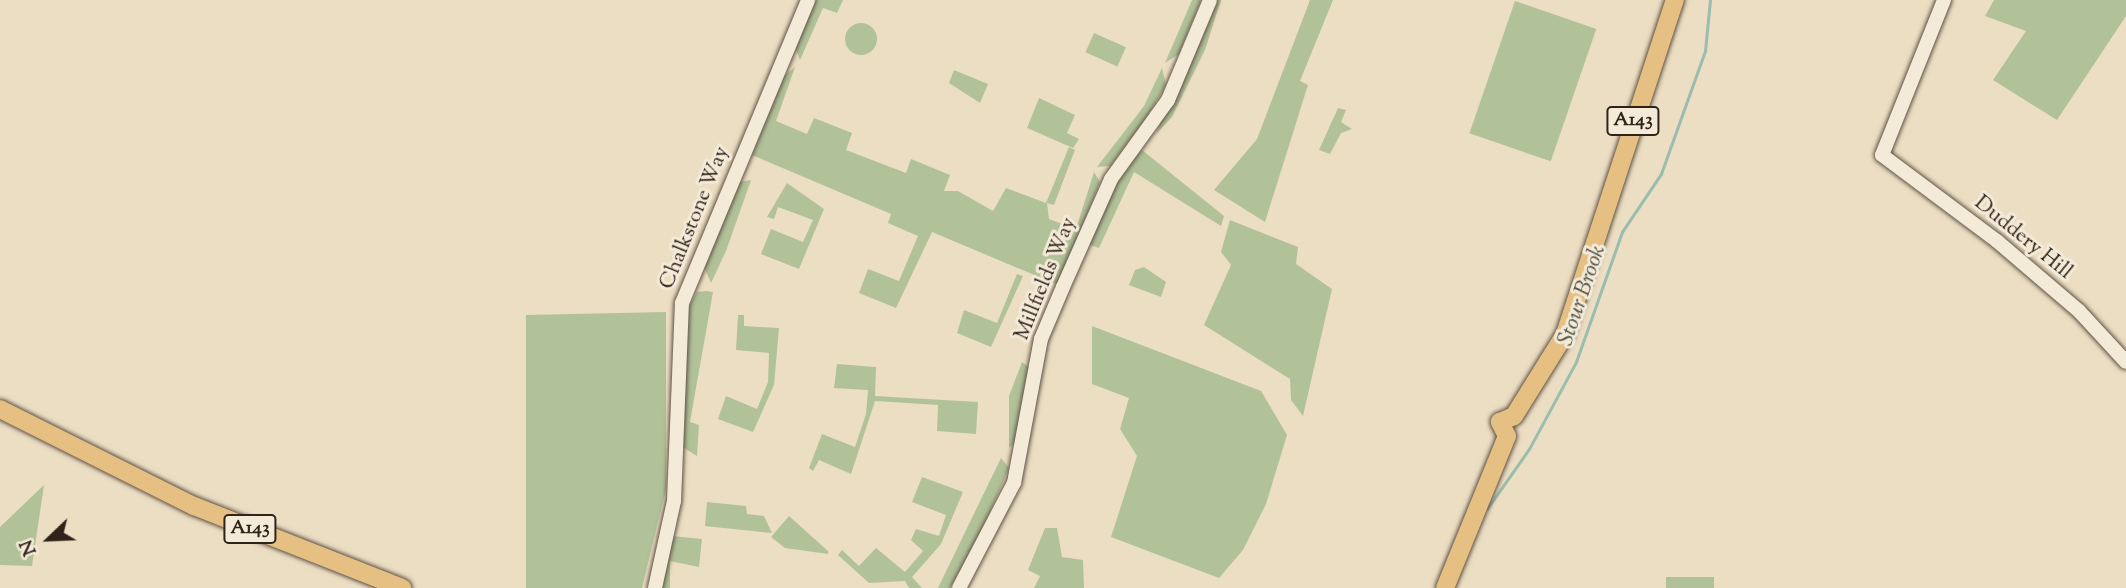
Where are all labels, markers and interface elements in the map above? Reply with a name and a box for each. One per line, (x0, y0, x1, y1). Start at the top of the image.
road number: A143 (1605, 105, 1661, 136)
street label: Chalkstone Way (655, 143, 735, 293)
street label: Duddery Hill (1969, 191, 2077, 285)
street label: Millfields Way (1010, 214, 1082, 344)
water label: Stour Brook (1553, 242, 1613, 350)
north arrow (14, 504, 84, 574)
road number: A143 (222, 514, 278, 544)
text: N (14, 535, 45, 560)

